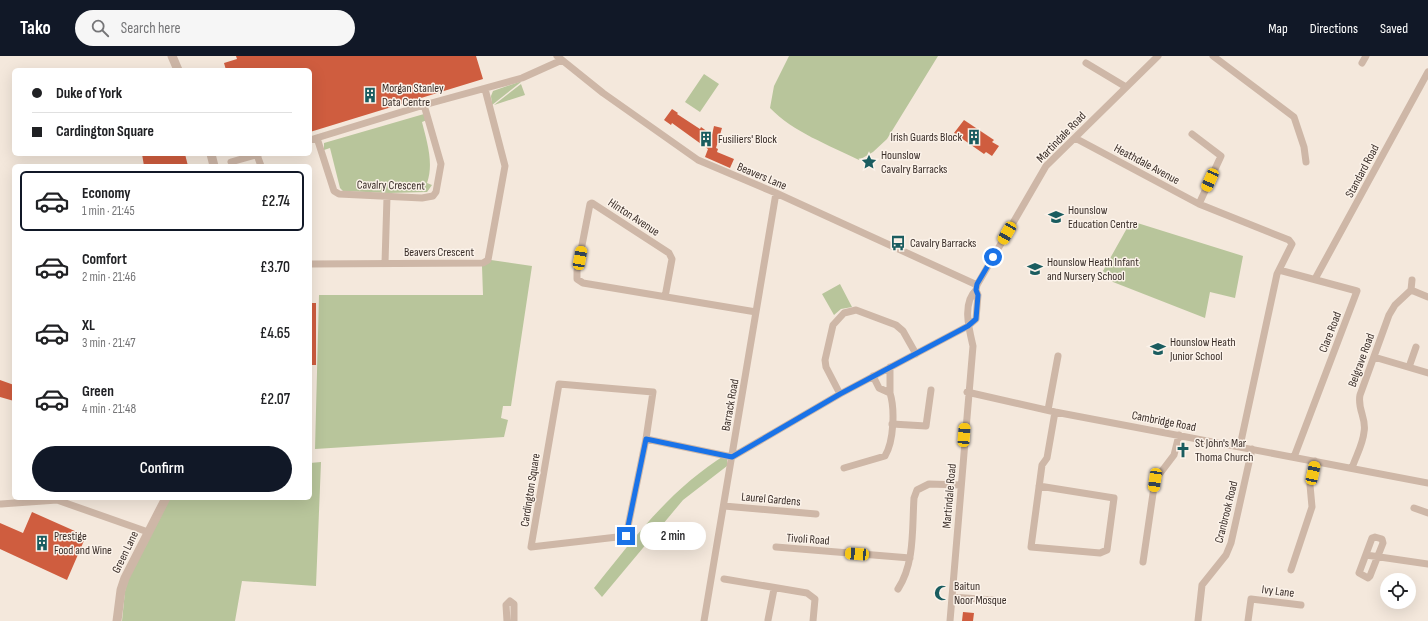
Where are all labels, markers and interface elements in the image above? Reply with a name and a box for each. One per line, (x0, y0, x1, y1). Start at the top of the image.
search box (75, 10, 355, 46)
text: Tako (20, 17, 51, 40)
icon: search (89, 17, 111, 39)
text: Search here (121, 19, 180, 38)
text: Map (1268, 20, 1288, 37)
text: Directions (1310, 20, 1358, 37)
text: Saved (1380, 20, 1408, 37)
place label: Morgan Stanley Data Centre (382, 81, 444, 110)
text: Duke of York (56, 84, 122, 103)
building icon: Morgan Stanley Data Centre (361, 86, 379, 104)
street label: Martindale Road (1033, 109, 1089, 166)
text: Cardington Square (56, 122, 154, 141)
building icon: Irish Guards Block (965, 128, 983, 146)
building icon: Fusiliers' Block (697, 130, 715, 148)
place label: Irish Guards Block (890, 130, 962, 145)
place label: Fusiliers' Block (718, 132, 777, 147)
street label: Heathdale Avenue (1111, 141, 1182, 188)
street label: Standard Road (1342, 142, 1383, 200)
place label: Hounslow Cavalry Barracks (881, 148, 947, 177)
place icon: Hounslow Cavalry Barracks (860, 153, 878, 171)
street label: Beavers Lane (735, 159, 789, 194)
car (1200, 167, 1220, 193)
street label: Cavalry Crescent (357, 177, 426, 194)
icon: car (34, 183, 70, 219)
text: Economy (82, 184, 131, 203)
text: £2.74 (261, 192, 290, 211)
street label: Hinton Avenue (605, 195, 662, 240)
text: 1 min · 21:45 (82, 203, 135, 219)
place label: Hounslow Education Centre (1068, 203, 1138, 232)
school or university icon: Hounslow Education Centre (1047, 208, 1065, 226)
car (996, 220, 1018, 246)
bus stop icon: Cavalry Barracks (889, 234, 907, 252)
place label: Cavalry Barracks (910, 236, 976, 251)
street label: Beavers Crescent (404, 245, 474, 260)
car (572, 245, 588, 271)
route start (984, 248, 1002, 266)
icon: car (34, 249, 70, 285)
text: Comfort (82, 250, 127, 269)
place label: Hounslow Heath Infant and Nursery School (1047, 255, 1139, 284)
text: £3.70 (260, 258, 290, 277)
school or university icon: Hounslow Heath Infant and Nursery School (1026, 260, 1044, 278)
text: 2 min · 21:46 (82, 269, 136, 285)
street label: Clare Road (1316, 310, 1345, 355)
icon: car (34, 315, 70, 351)
text: XL (82, 316, 95, 335)
text: £4.65 (260, 324, 290, 343)
street label: Belgrave Road (1345, 331, 1378, 389)
text: 3 min · 21:47 (82, 335, 136, 351)
place label: Hounslow Heath Junior School (1169, 335, 1236, 364)
school or university icon: Hounslow Heath Junior School (1149, 340, 1167, 358)
street label: Barrack Road (719, 378, 742, 432)
icon: car (34, 381, 70, 417)
text: Green (82, 382, 114, 401)
text: £2.07 (260, 390, 290, 409)
text: 4 min · 21:48 (82, 401, 136, 417)
street label: Cambridge Road (1131, 408, 1197, 435)
car (957, 423, 971, 447)
place label: St John's Mar Thoma Church (1195, 436, 1253, 465)
church icon: St John's Mar Thoma Church (1174, 441, 1192, 459)
button: Confirm (32, 446, 292, 492)
street label: Cardington Square (517, 452, 544, 528)
car (1305, 460, 1321, 486)
street label: Martindale Road (939, 463, 960, 529)
car (1147, 467, 1163, 493)
street label: Cranbrook Road (1212, 480, 1241, 545)
street label: Laurel Gardens (741, 489, 801, 510)
callout: 2 min (640, 522, 706, 550)
route end (617, 527, 635, 545)
text: 2 min (661, 528, 685, 544)
place label: Prestige Food and Wine (54, 529, 112, 558)
street label: Green Lane (109, 529, 142, 576)
street label: Tivoli Road (786, 531, 830, 548)
building icon: Prestige Food and Wine (33, 534, 51, 552)
car (845, 547, 869, 561)
map controls (1380, 573, 1416, 609)
button: locate (1380, 573, 1416, 609)
place label: Baitun Noor Mosque (954, 579, 1007, 608)
street label: Ivy Lane (1261, 582, 1295, 601)
mosque icon: Baitun Noor Mosque (933, 584, 951, 602)

